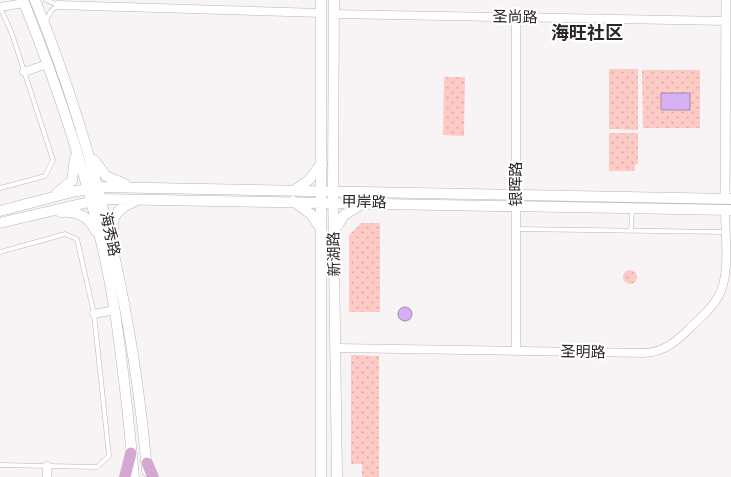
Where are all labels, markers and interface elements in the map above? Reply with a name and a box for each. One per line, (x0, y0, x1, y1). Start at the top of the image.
street label: 圣尚路 (492, 9, 538, 25)
district label: 海旺社区 (551, 23, 623, 43)
street label: 银晖路 (508, 161, 524, 207)
street label: 甲岸路 (341, 194, 387, 210)
street label: 海秀路 (97, 210, 123, 258)
street label: 新湖路 (326, 231, 342, 277)
street label: 圣明路 (560, 344, 606, 360)

